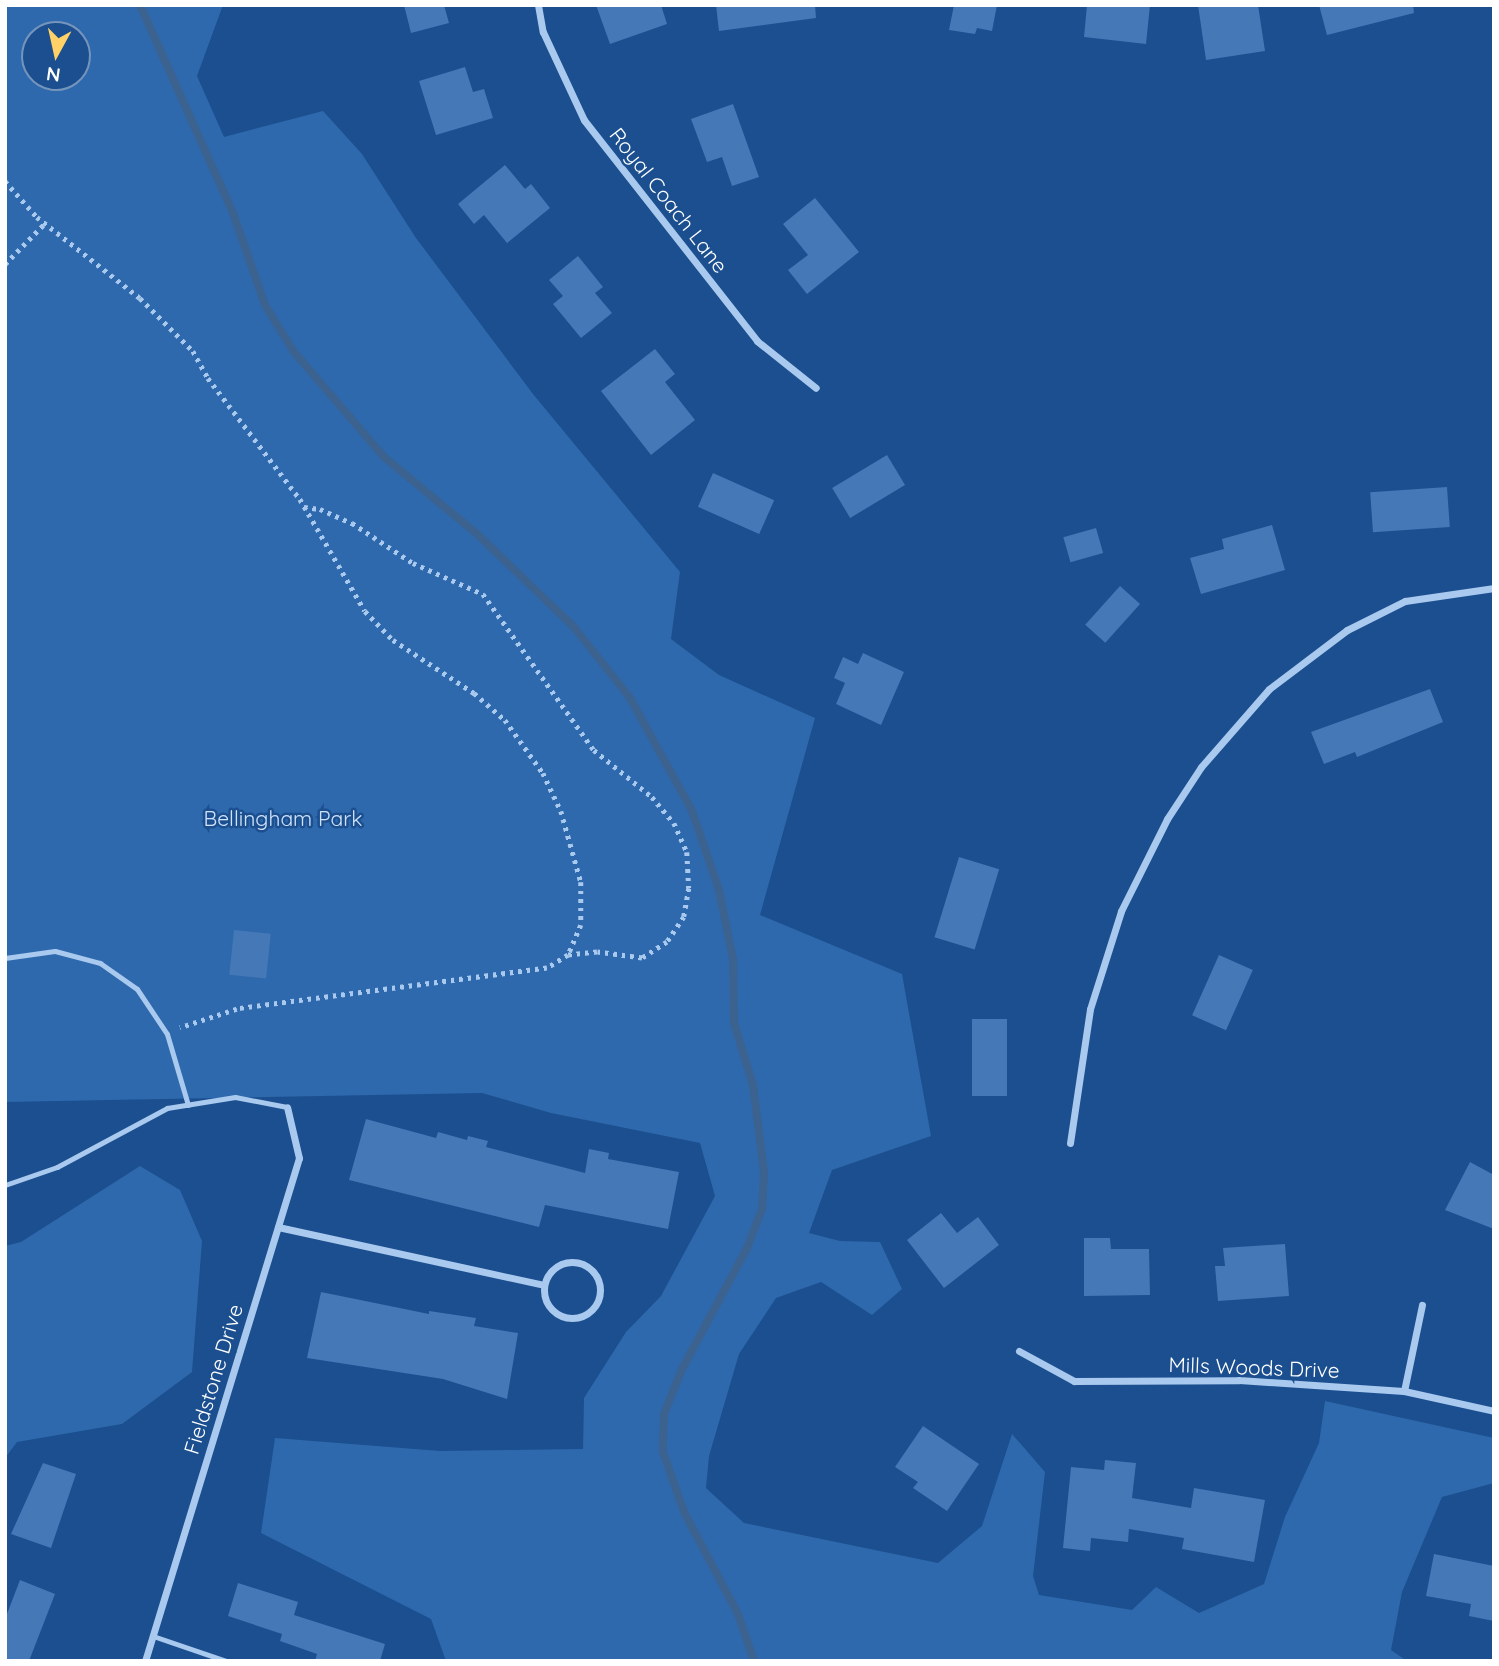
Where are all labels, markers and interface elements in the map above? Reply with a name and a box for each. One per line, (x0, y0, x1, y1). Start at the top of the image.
north arrow (21, 21, 91, 91)
text: N (45, 62, 62, 88)
street label: Royal Coach Lane (604, 122, 734, 278)
park label: Bellingham Park (204, 805, 362, 831)
street label: Fieldstone Drive (178, 1301, 248, 1457)
street label: Mills Woods Drive (1168, 1351, 1340, 1383)

